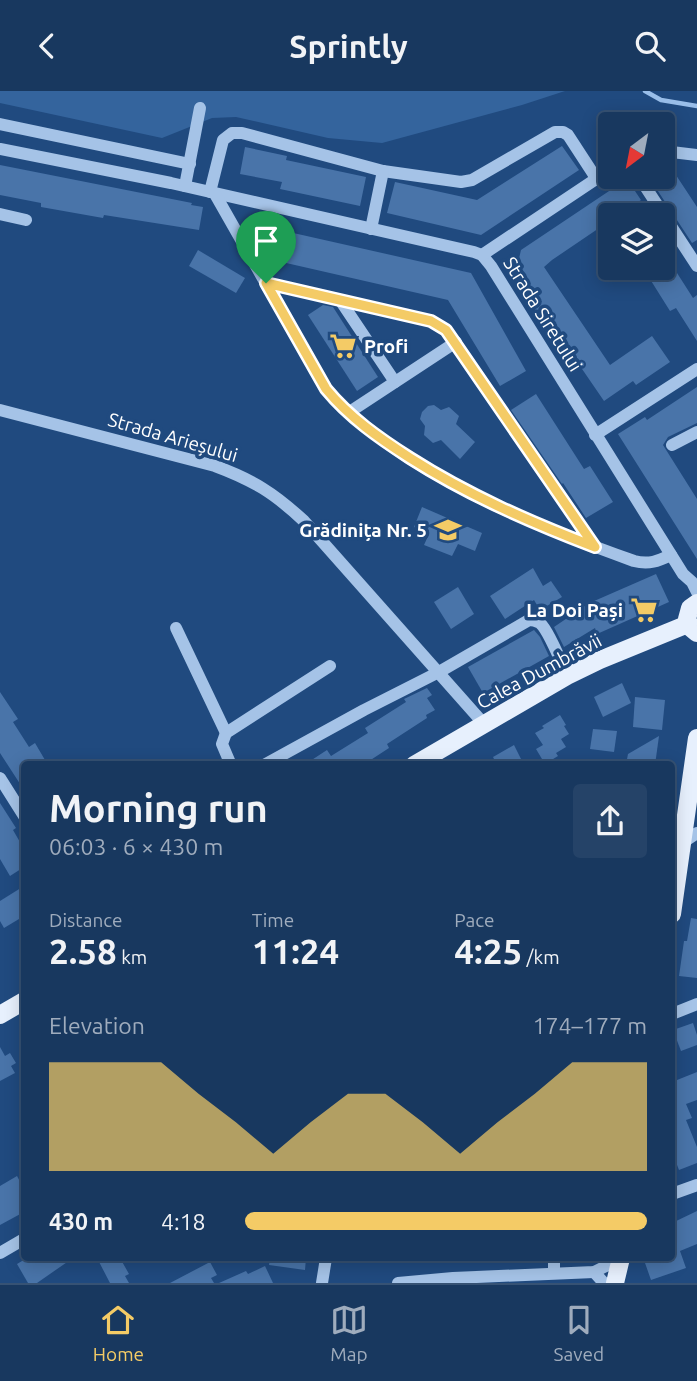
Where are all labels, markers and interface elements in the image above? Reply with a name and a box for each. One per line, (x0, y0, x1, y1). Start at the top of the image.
icon: back (28, 27, 66, 65)
icon: search (631, 27, 669, 65)
text: Sprintly (289, 28, 408, 64)
north arrow (598, 112, 676, 189)
map controls (598, 112, 675, 280)
button: layers (598, 203, 675, 280)
pin (236, 211, 296, 283)
icon: arrive (247, 222, 285, 260)
street label: Strada Siretului (499, 253, 587, 375)
supermarket icon: Profi (328, 331, 358, 361)
place label: Profi (364, 335, 408, 357)
street label: Strada Arieșului (106, 408, 240, 466)
school or university icon: Grădinița Nr. 5 (433, 515, 463, 545)
place label: Grădinița Nr. 5 (299, 519, 427, 541)
supermarket icon: La Doi Pași (629, 595, 659, 625)
place label: La Doi Pași (526, 599, 623, 621)
street label: Calea Dumbrăvii (473, 629, 605, 713)
button: share (573, 784, 647, 858)
text: Morning run (49, 787, 268, 829)
text: 06:03 · 6 × 430 m (49, 834, 223, 859)
text: Distance (49, 909, 123, 931)
text: Time (252, 909, 294, 931)
text: Pace (454, 909, 495, 931)
text: 2.58 (49, 931, 117, 971)
text: 11:24 (252, 931, 339, 971)
text: 4:25 (454, 931, 522, 971)
text: km (117, 946, 147, 968)
text: /km (522, 946, 560, 968)
text: Elevation (49, 1013, 145, 1038)
text: 174–177 m (533, 1013, 647, 1038)
text: 430 m (49, 1209, 113, 1234)
text: 4:18 (161, 1209, 206, 1234)
tab: Home (93, 1301, 144, 1365)
tab: Map (330, 1301, 368, 1365)
tab: Saved (554, 1301, 604, 1365)

